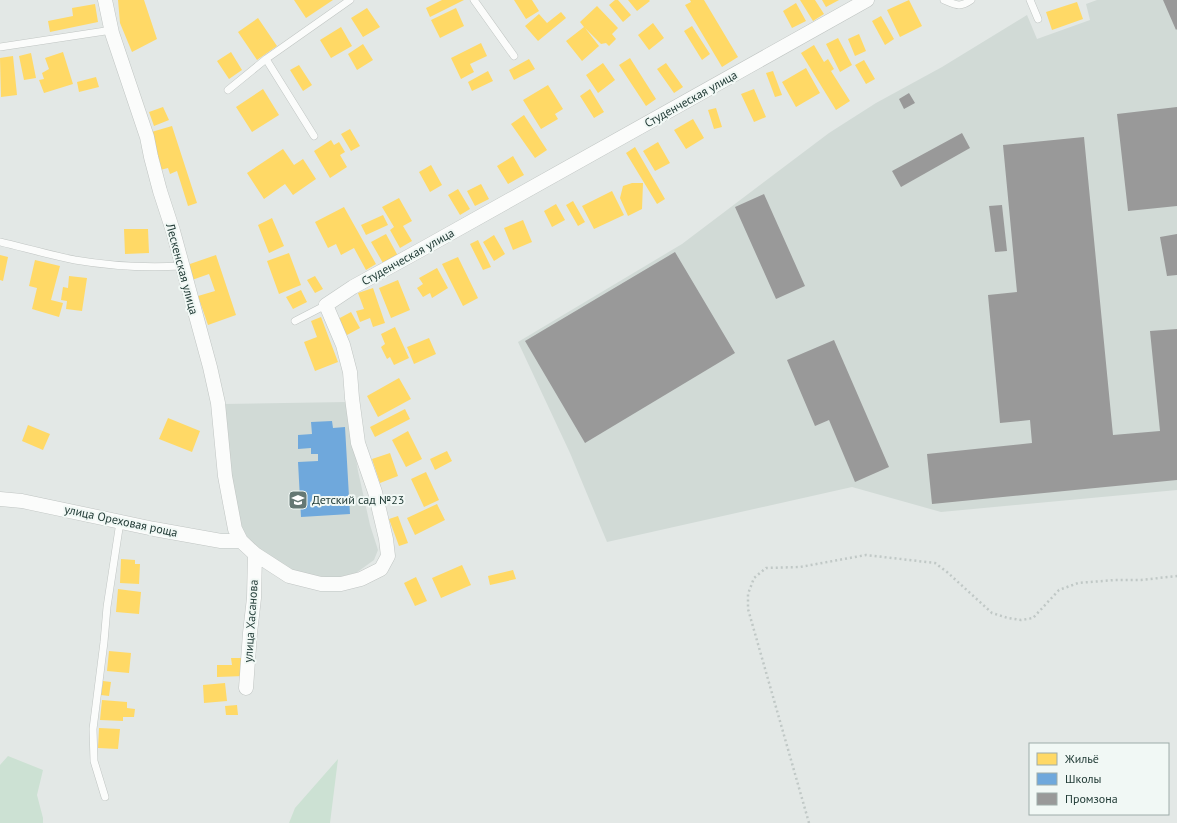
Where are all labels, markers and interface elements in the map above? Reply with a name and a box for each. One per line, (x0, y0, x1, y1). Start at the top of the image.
street label: Студенческая улица (642, 67, 740, 130)
street label: Лескенская улица (163, 221, 202, 316)
street label: Студенческая улица (359, 225, 457, 288)
school or university icon: Детский сад №23 (287, 489, 309, 511)
place label: Детский сад №23 (312, 492, 404, 507)
street label: улица Ореховая роща (63, 501, 179, 540)
street label: улица Хасанова (240, 579, 261, 663)
legend (1029, 743, 1169, 815)
text: Жильё (1064, 751, 1099, 766)
text: Школы (1065, 771, 1101, 786)
text: Промзона (1065, 791, 1118, 806)

